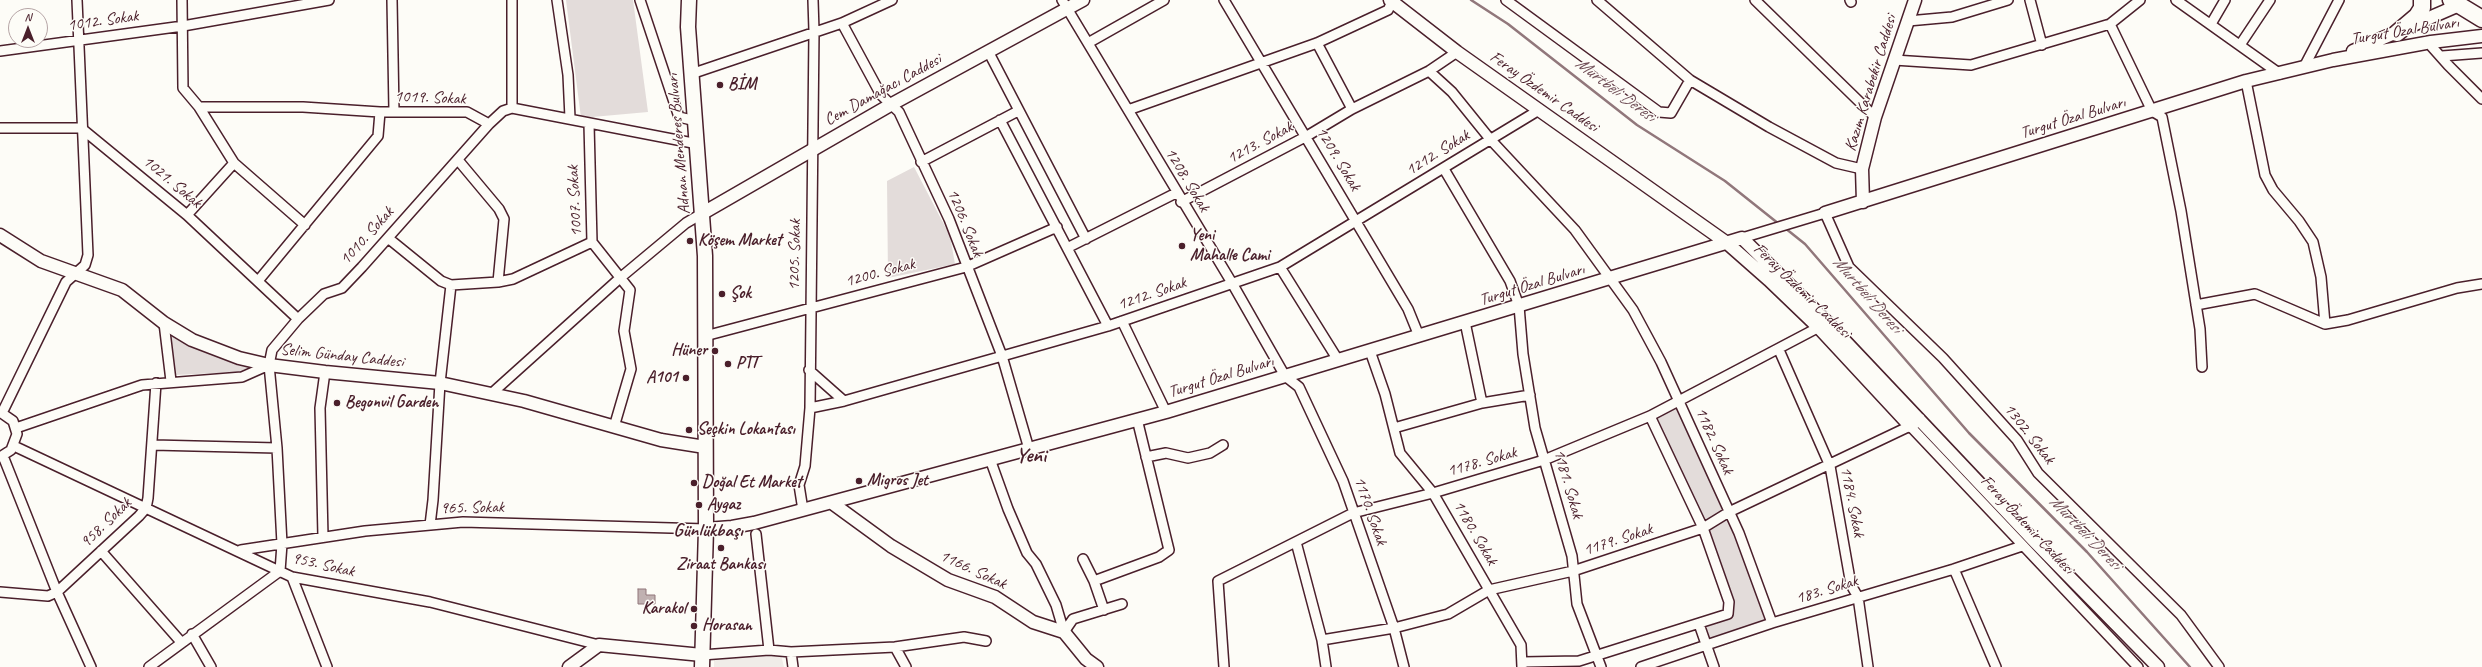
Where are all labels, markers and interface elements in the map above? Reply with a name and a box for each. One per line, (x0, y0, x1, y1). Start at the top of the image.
street label: 1012. Sokak (66, 6, 140, 36)
north arrow (8, 8, 48, 48)
text: N (25, 10, 31, 24)
street label: Kazım Karabekir Caddesi (1841, 12, 1901, 154)
street label: Turgut Özal Bulvarı (2350, 12, 2460, 50)
street label: Feray Özdemir Caddesi (1486, 47, 1602, 137)
street label: Cem Damağacı Caddesi (821, 49, 945, 131)
water label: Murtbeli Deresi (1571, 53, 1659, 127)
street label: Adnan Menderes Bulvarı (663, 73, 695, 215)
place label: BİM (728, 75, 756, 95)
marker: BİM (715, 80, 725, 90)
street label: 1019. Sokak (394, 87, 466, 109)
street label: Turgut Özal Bulvarı (2018, 92, 2128, 144)
street label: 1213. Sokak (1224, 117, 1296, 169)
street label: 1209. Sokak (1311, 123, 1365, 195)
street label: 1212. Sokak (1402, 125, 1474, 181)
street label: 1208. Sokak (1160, 144, 1214, 216)
street label: 1021. Sokak (138, 151, 206, 213)
street label: 1007. Sokak (563, 165, 587, 237)
street label: 1206. Sokak (942, 186, 988, 260)
street label: 1010. Sokak (336, 203, 398, 269)
street label: 1205. Sokak (784, 219, 806, 291)
place label: Yeni Mahalle Cami (1190, 226, 1270, 266)
place label: Köşem Market (698, 231, 782, 251)
marker: Köşem Market (685, 236, 695, 246)
street label: Feray Özdemir Caddesi (1749, 239, 1855, 343)
marker: Yeni Mahalle Cami (1177, 241, 1187, 251)
water label: Murtbeli Deresi (1828, 252, 1906, 338)
street label: 1200. Sokak (843, 254, 917, 292)
street label: Turgut Özal Bulvarı (1477, 259, 1587, 311)
street label: 1212. Sokak (1115, 273, 1189, 315)
place label: Şok (730, 284, 751, 304)
marker: Şok (717, 289, 727, 299)
street label: Selim Günday Caddesi (279, 339, 405, 373)
place label: Hüner (671, 341, 707, 361)
marker: Hüner (710, 346, 720, 356)
street label: Turgut Özal Bulvarı (1166, 351, 1276, 403)
place label: PTT (736, 354, 759, 374)
marker: PTT (723, 359, 733, 369)
place label: A101 (646, 368, 678, 388)
marker: A101 (681, 373, 691, 383)
place label: Begonvil Garden (345, 393, 438, 413)
marker: Begonvil Garden (332, 398, 342, 408)
street label: 1302. Sokak (1999, 400, 2059, 468)
street label: 1182. Sokak (1690, 404, 1738, 478)
place label: Seçkin Lokantası (697, 420, 795, 440)
marker: Seçkin Lokantası (684, 425, 694, 435)
street label: 1178. Sokak (1445, 442, 1519, 482)
district label: Yeni (1016, 443, 1046, 469)
street label: 1181. Sokak (1548, 447, 1588, 521)
street label: 1184. Sokak (1835, 465, 1869, 539)
place label: Migros Jet (867, 471, 928, 491)
street label: Feray Özdemir Caddesi (1976, 471, 2078, 579)
place label: Doğal Et Market (702, 473, 802, 493)
street label: 1170. Sokak (1349, 474, 1391, 548)
marker: Migros Jet (854, 476, 864, 486)
marker: Doğal Et Market (689, 478, 699, 488)
water label: Murtbeli Deresi (2044, 491, 2126, 575)
street label: 958. Sokak (76, 494, 136, 552)
place label: Aygaz (707, 495, 740, 515)
street label: 965. Sokak (440, 497, 504, 519)
street label: 1180. Sokak (1448, 497, 1502, 569)
marker: Aygaz (694, 500, 704, 510)
street label: 1179. Sokak (1581, 519, 1655, 561)
district label: Günlükbaşı (673, 520, 743, 542)
marker: Ziraat Bankası (716, 543, 726, 553)
street label: 1166. Sokak (936, 546, 1010, 594)
street label: 953. Sokak (290, 548, 356, 582)
place label: Ziraat Bankası (677, 555, 765, 575)
street label: 183. Sokak (1794, 571, 1860, 609)
place label: Karakol (642, 599, 686, 619)
marker: Karakol (689, 604, 699, 614)
place label: Horasan (702, 616, 752, 636)
marker: Horasan (689, 621, 699, 631)

